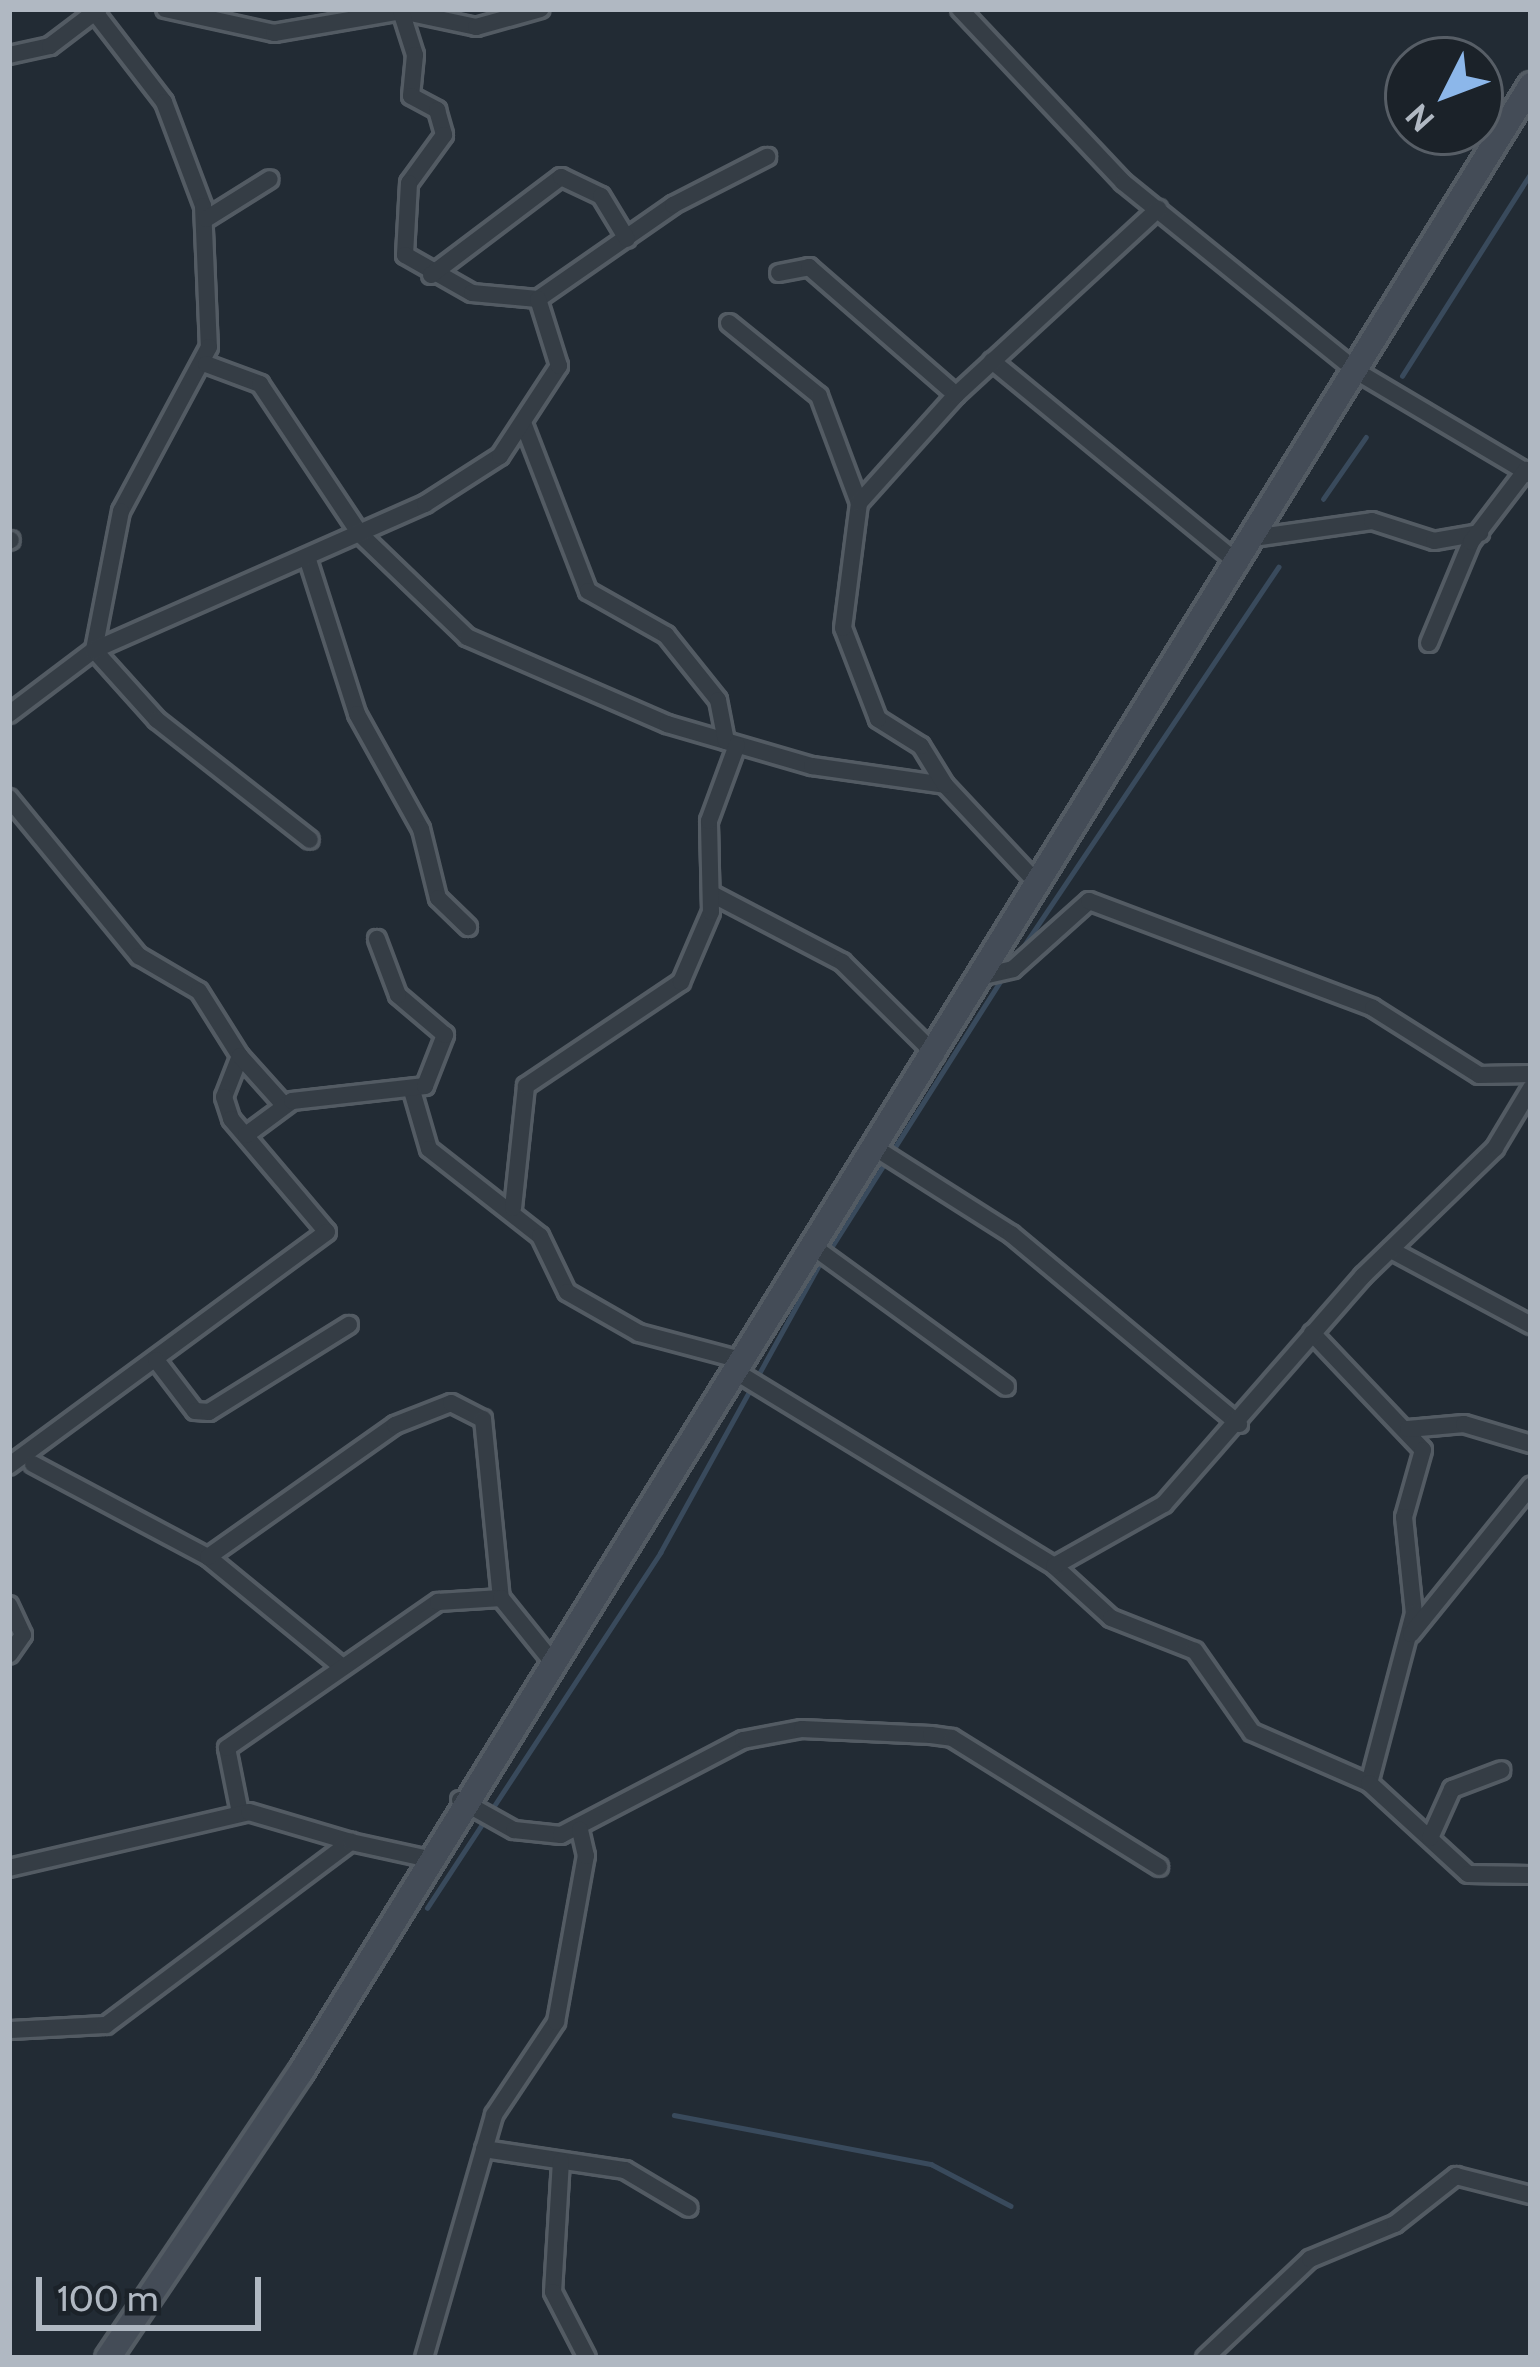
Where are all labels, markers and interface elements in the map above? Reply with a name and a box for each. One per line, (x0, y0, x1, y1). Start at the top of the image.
north arrow (1384, 36, 1504, 156)
text: N (1397, 96, 1442, 140)
scale bar (42, 2253, 267, 2327)
text: 100 m (57, 2276, 159, 2320)

